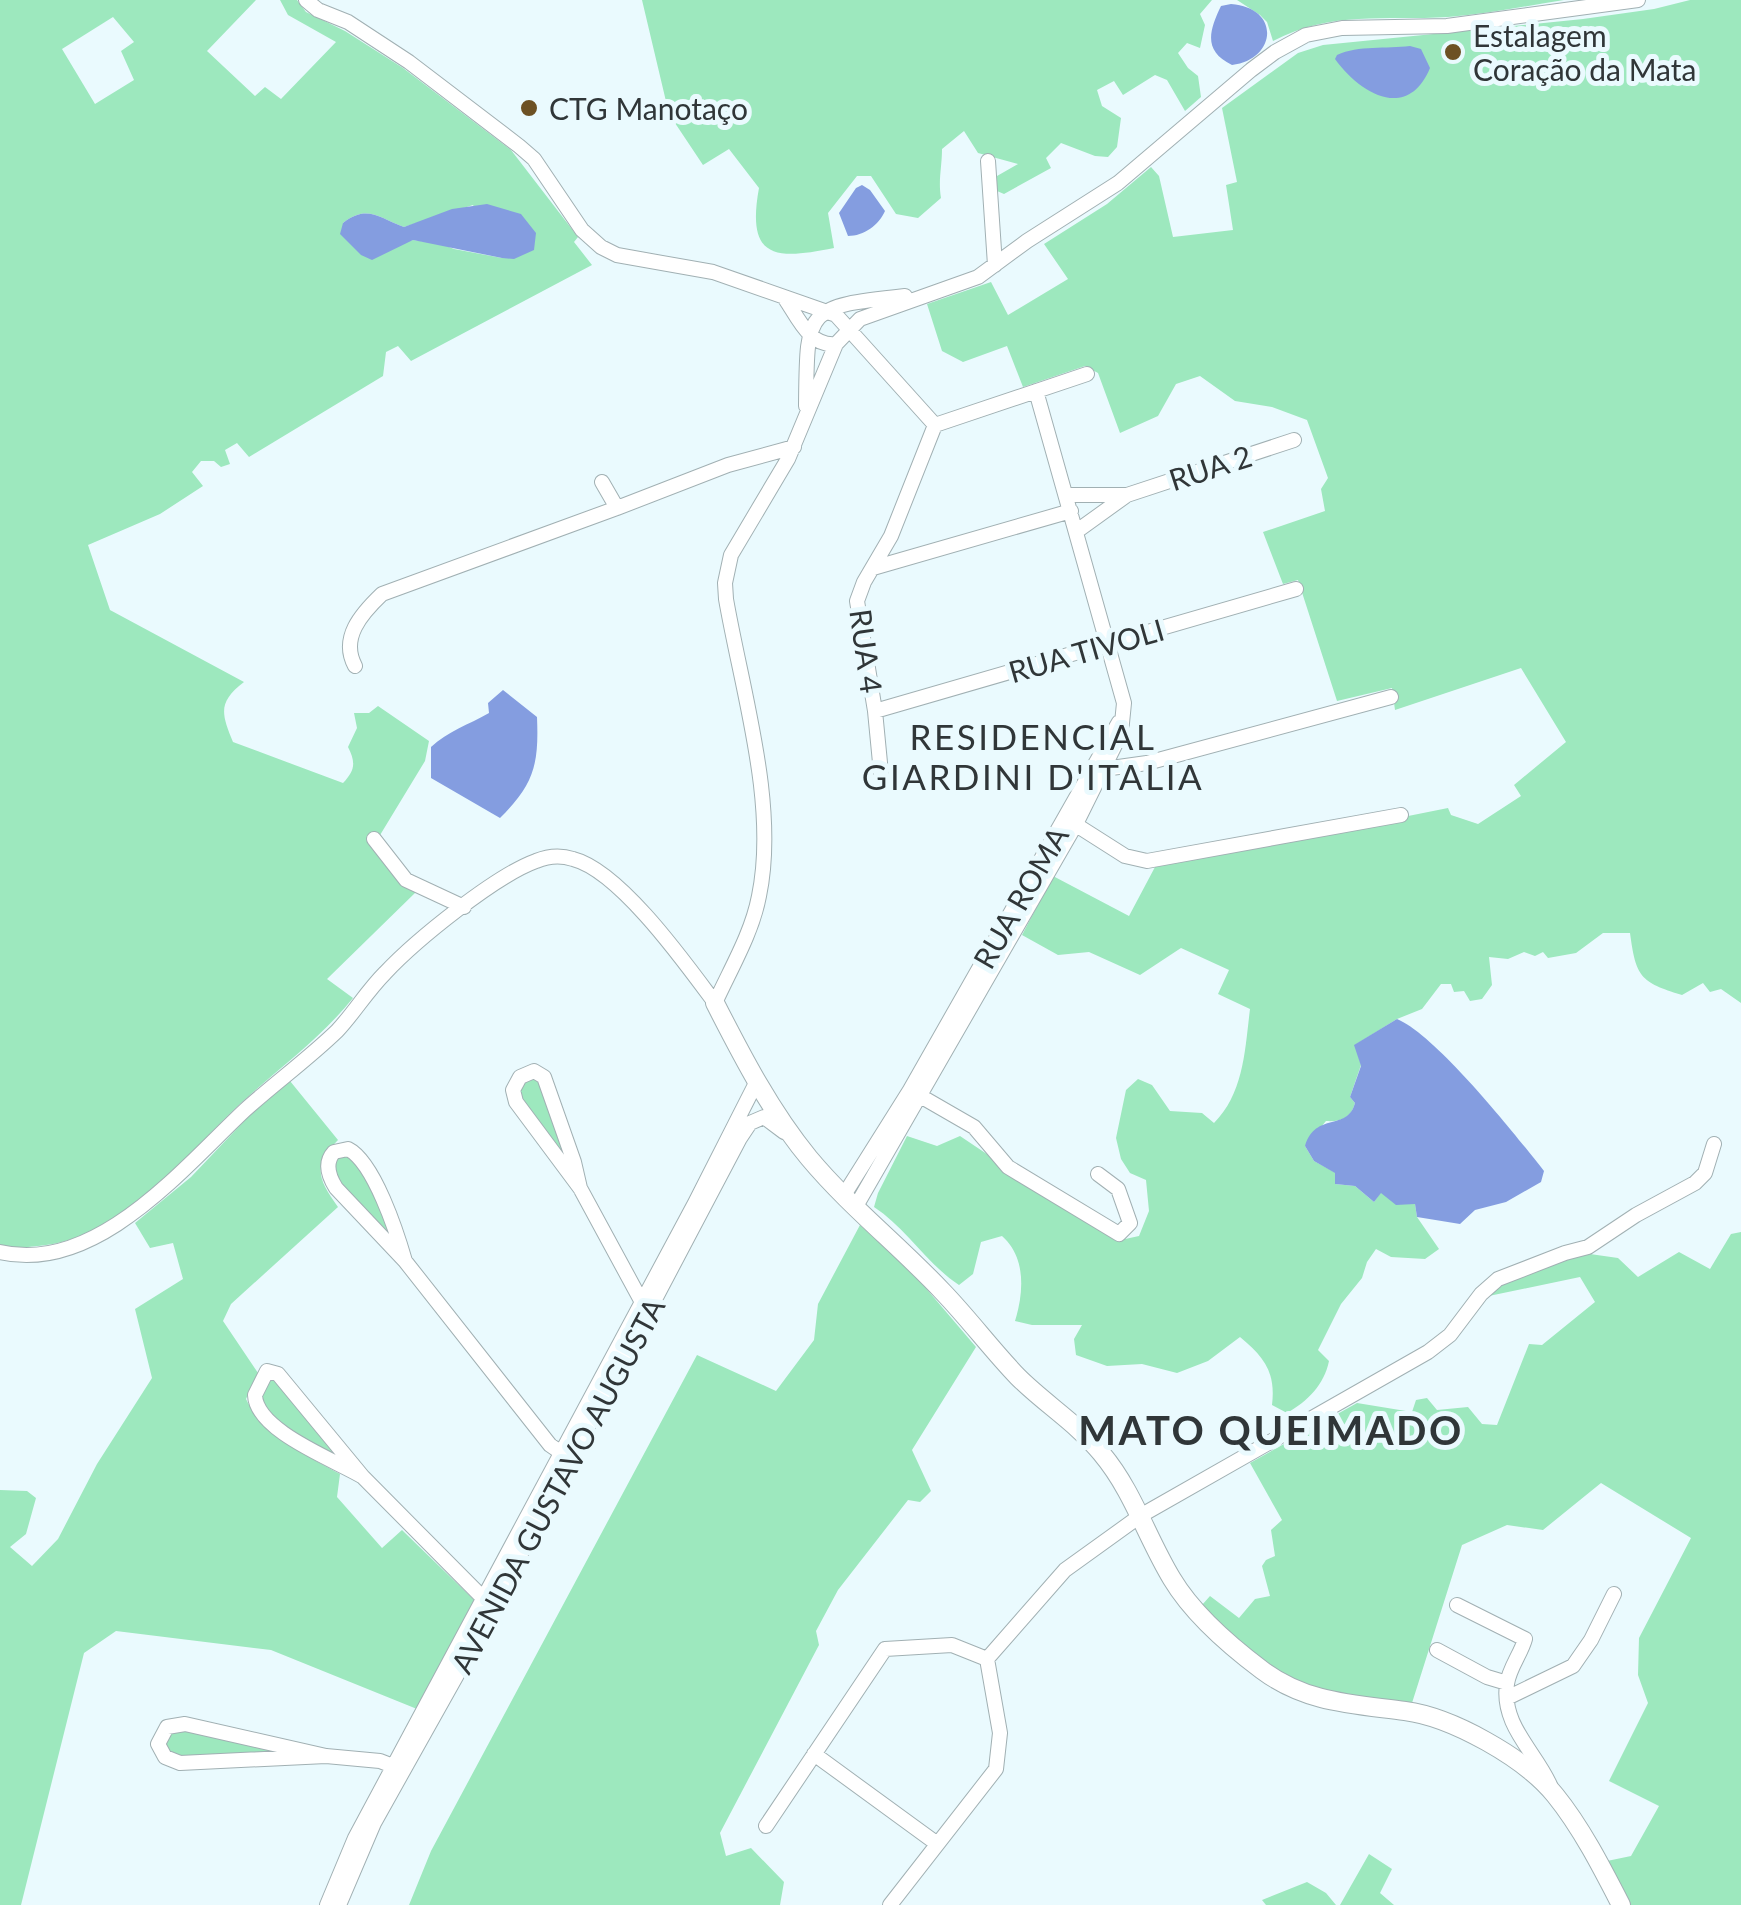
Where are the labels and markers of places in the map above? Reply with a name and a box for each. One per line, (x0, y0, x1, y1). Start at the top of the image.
place label: Estalagem Coração da Mata (1473, 17, 1696, 87)
marker: Estalagem Coração da Mata (1442, 41, 1464, 63)
place label: CTG Manotaço (549, 90, 748, 126)
marker: CTG Manotaço (518, 97, 540, 119)

